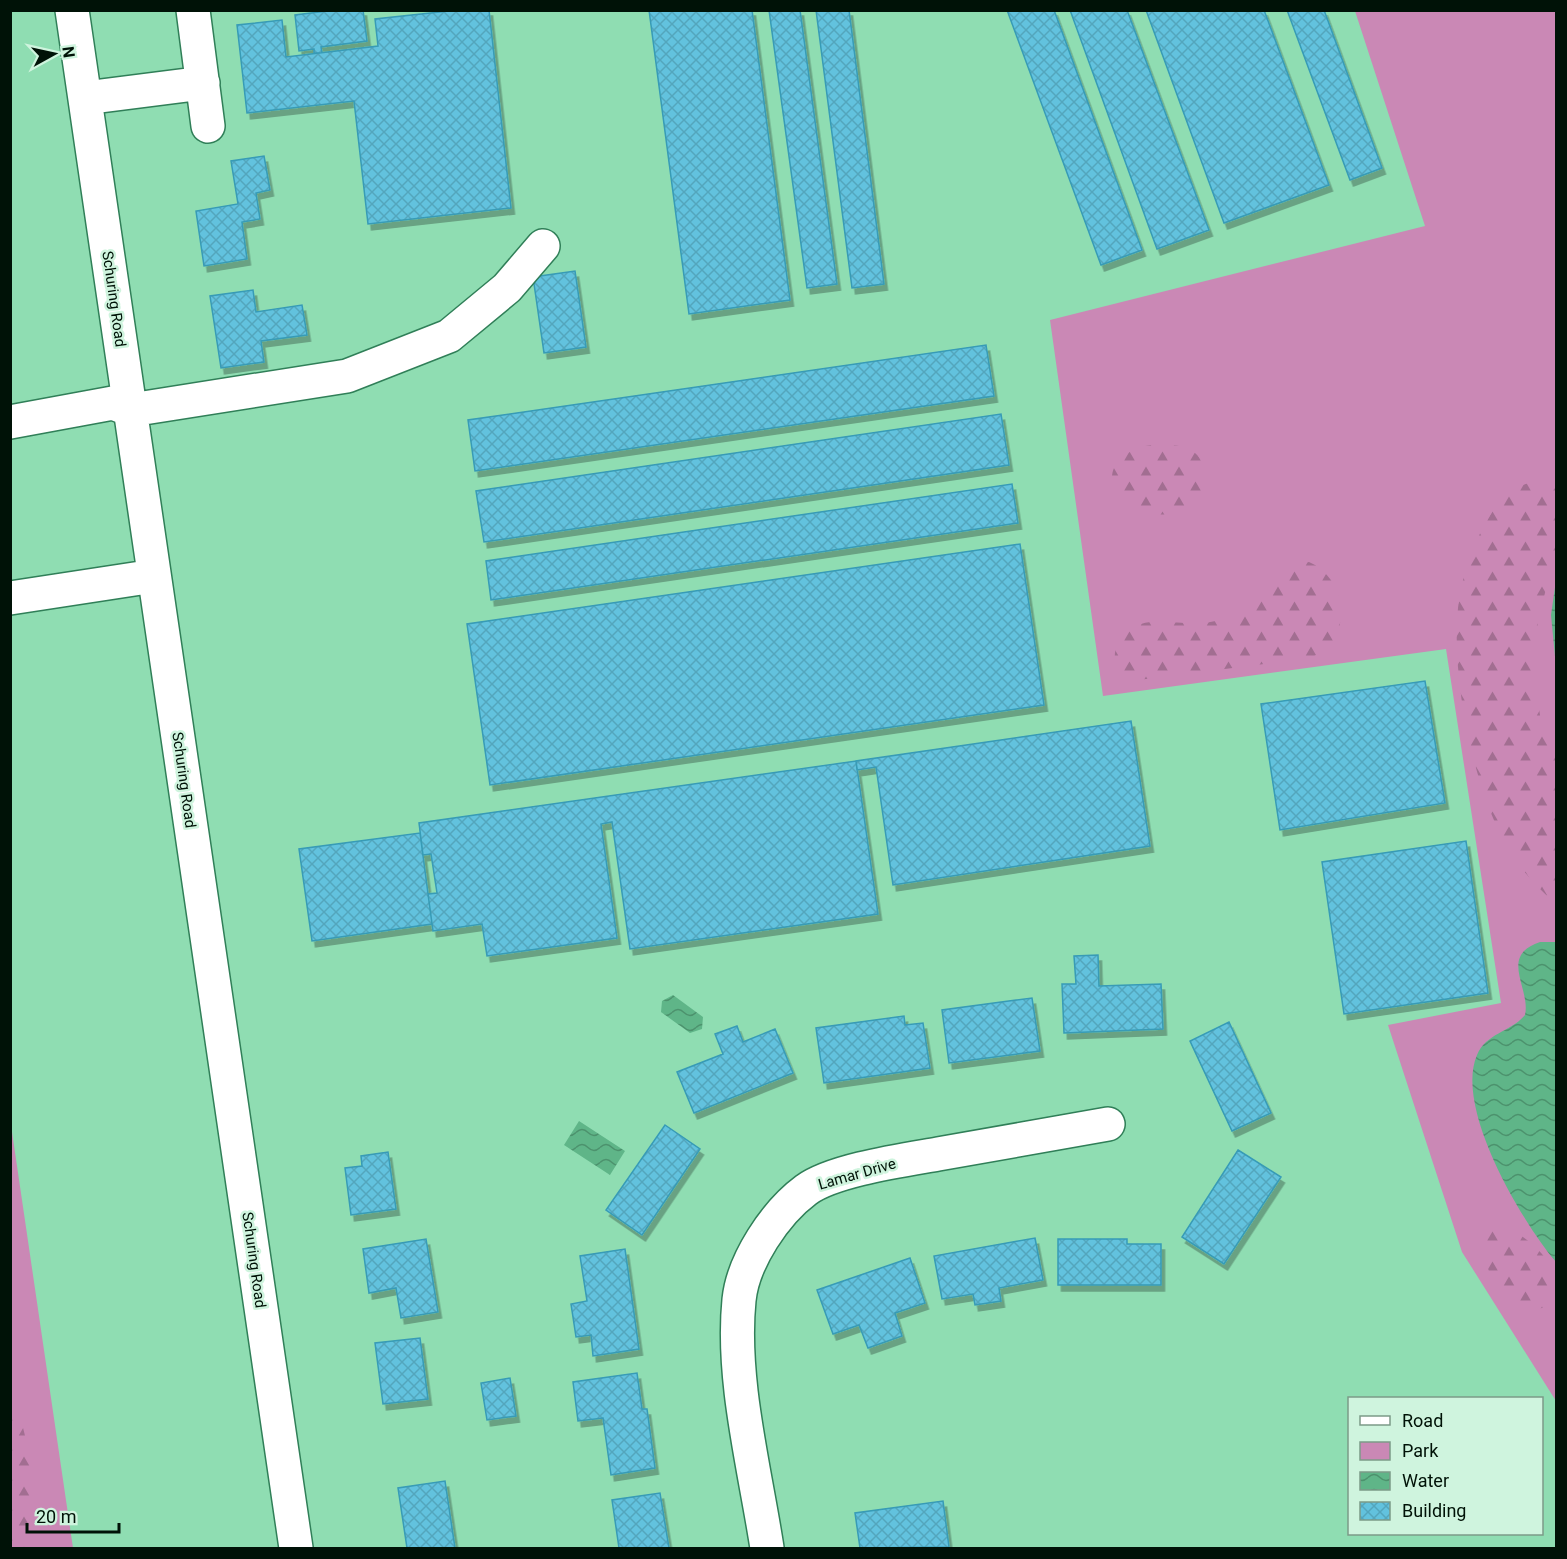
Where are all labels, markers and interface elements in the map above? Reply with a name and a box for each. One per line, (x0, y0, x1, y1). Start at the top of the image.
north arrow (24, 24, 84, 84)
text: N (58, 45, 79, 59)
street label: Schuring Road (98, 250, 130, 348)
street label: Schuring Road (168, 731, 200, 829)
street label: Lamar Drive (816, 1154, 898, 1194)
street label: Schuring Road (238, 1211, 270, 1309)
legend (1348, 1397, 1543, 1535)
text: Road (1402, 1410, 1443, 1431)
text: Park (1402, 1440, 1439, 1461)
text: Water (1402, 1470, 1449, 1491)
scale bar (27, 1496, 118, 1534)
text: Building (1402, 1500, 1466, 1521)
text: 20 m (36, 1506, 76, 1527)

